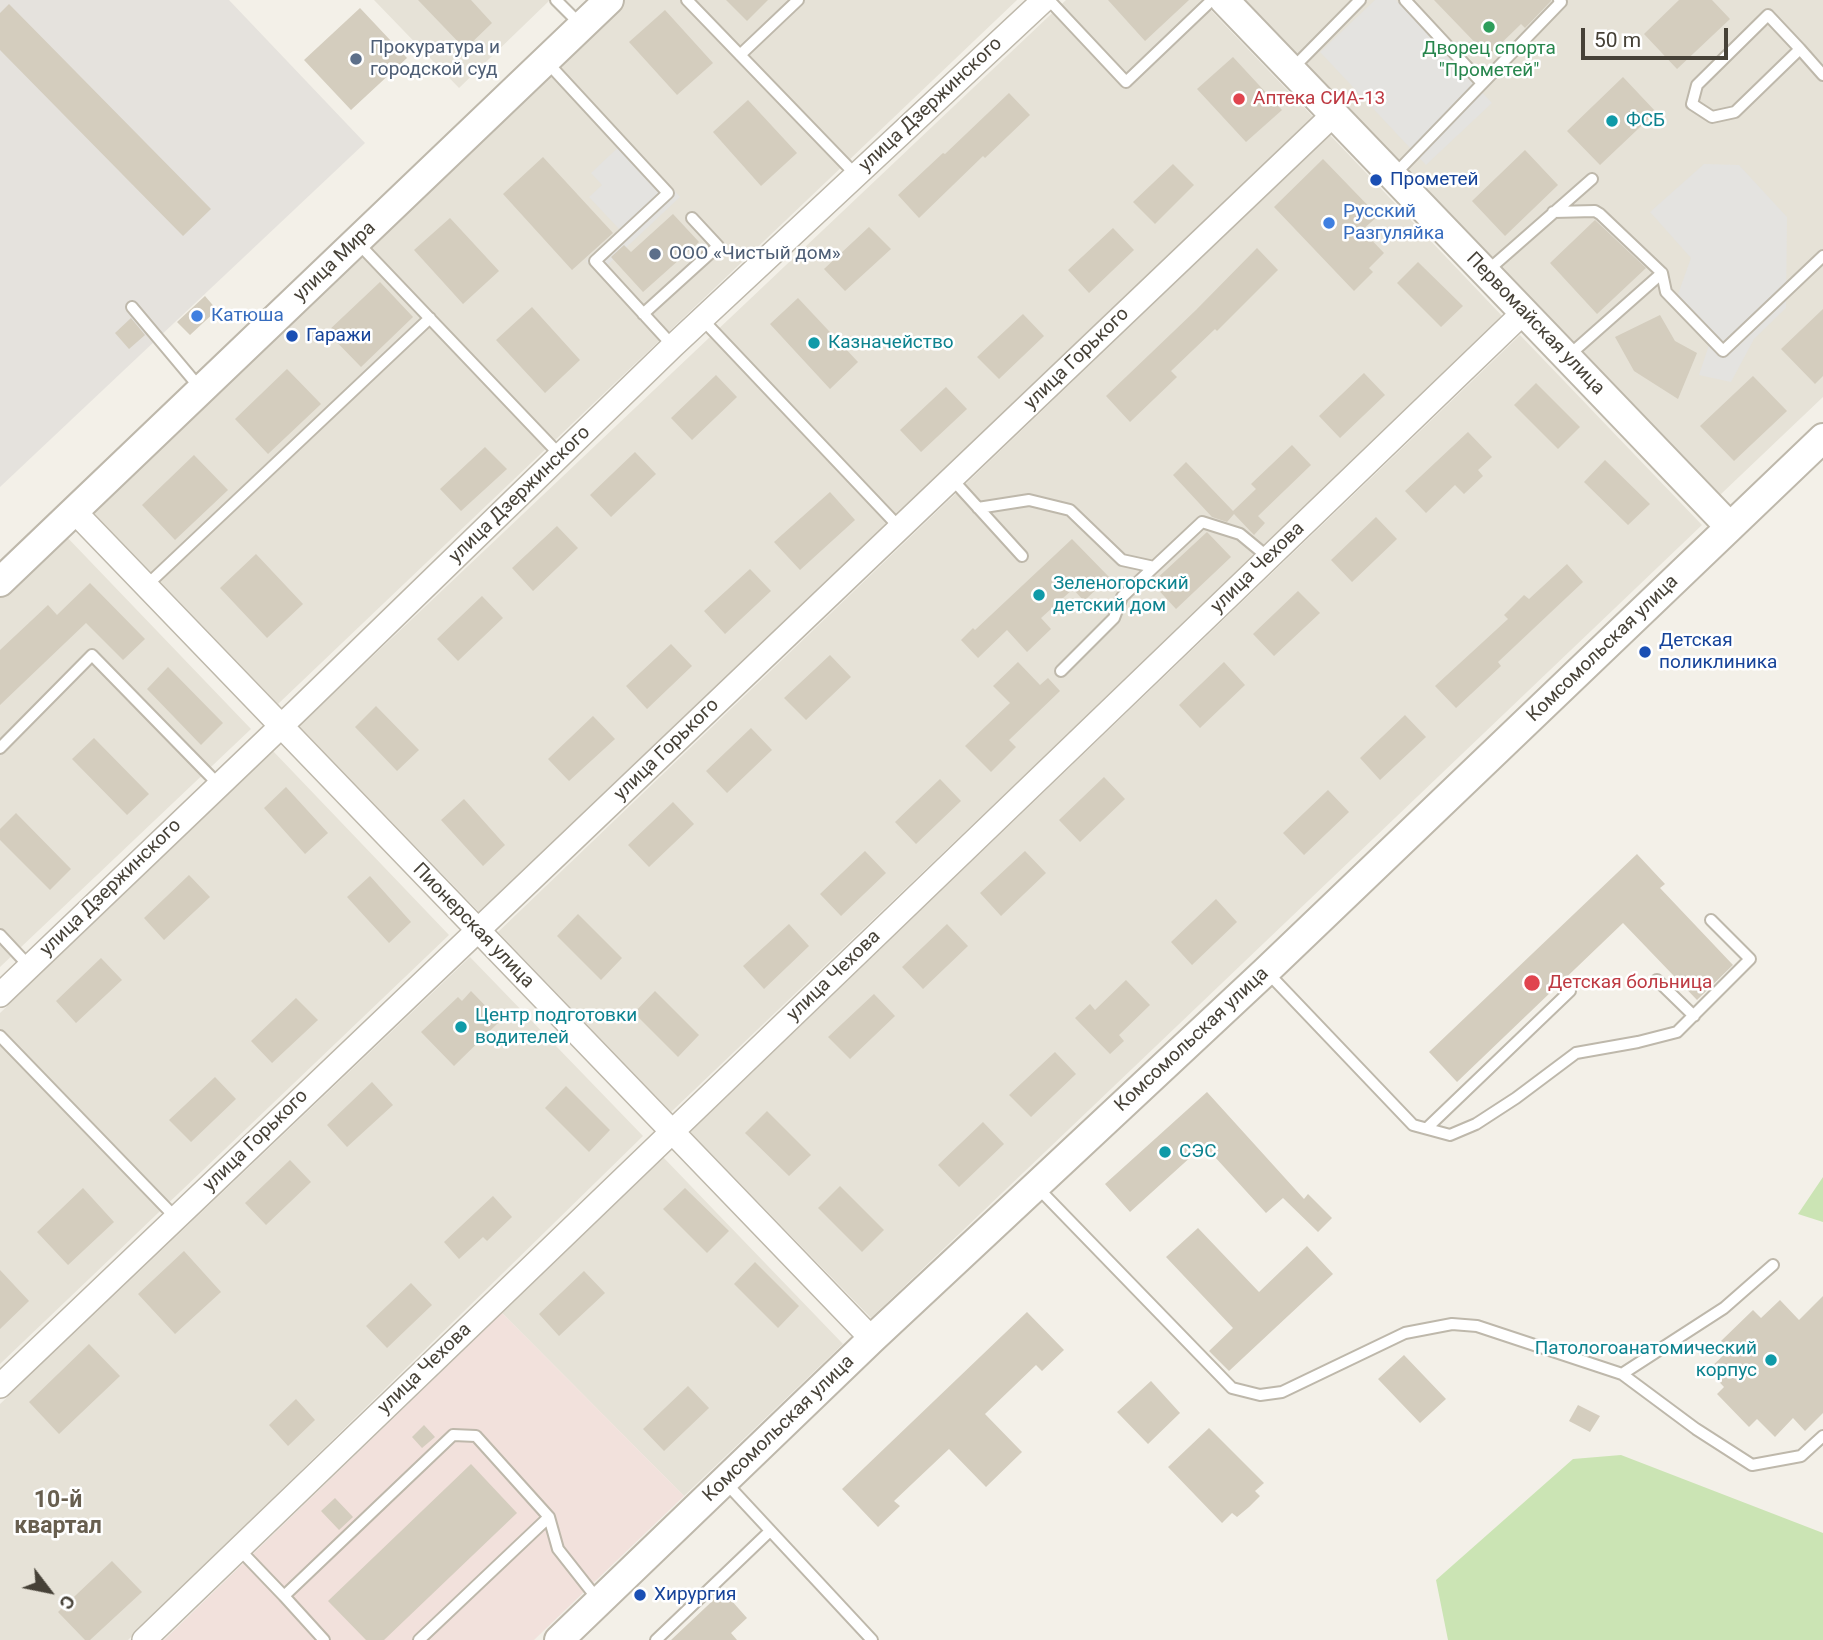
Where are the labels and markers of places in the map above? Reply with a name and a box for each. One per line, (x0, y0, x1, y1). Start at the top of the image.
marker: Дворец спорта "Прометей" (1481, 19, 1497, 35)
place label: Прокуратура и городской суд (370, 37, 500, 81)
place label: Дворец спорта "Прометей" (1422, 38, 1556, 82)
marker: Прокуратура и городской суд (348, 51, 364, 67)
place label: Аптека СИА-13 (1253, 88, 1385, 110)
marker: Аптека СИА-13 (1231, 91, 1247, 107)
place label: ФСБ (1626, 110, 1665, 132)
marker: ФСБ (1604, 113, 1620, 129)
place label: Прометей (1390, 169, 1479, 191)
marker: Прометей (1368, 172, 1384, 188)
place label: Русский Разгуляйка (1343, 201, 1444, 245)
marker: Русский Разгуляйка (1321, 215, 1337, 231)
place label: ООО «Чистый дом» (669, 243, 841, 265)
marker: ООО «Чистый дом» (647, 246, 663, 262)
place label: Катюша (211, 305, 284, 327)
marker: Катюша (189, 308, 205, 324)
place label: Гаражи (306, 325, 371, 347)
marker: Гаражи (284, 328, 300, 344)
place label: Казначейство (828, 332, 954, 354)
marker: Казначейство (806, 335, 822, 351)
place label: Зеленогорский детский дом (1053, 573, 1189, 617)
marker: Зеленогорский детский дом (1031, 587, 1047, 603)
place label: Детская поликлиника (1659, 630, 1777, 674)
marker: Детская поликлиника (1637, 644, 1653, 660)
place label: Детская больница (1548, 972, 1712, 994)
marker: Детская больница (1522, 973, 1542, 993)
place label: Центр подготовки водителей (475, 1005, 637, 1049)
marker: Центр подготовки водителей (453, 1019, 469, 1035)
place label: СЭС (1179, 1141, 1217, 1163)
marker: СЭС (1157, 1144, 1173, 1160)
place label: Патологоанатомический корпус (1535, 1338, 1757, 1382)
marker: Патологоанатомический корпус (1763, 1352, 1779, 1368)
place label: Хирургия (654, 1584, 736, 1606)
marker: Хирургия (632, 1587, 648, 1603)

